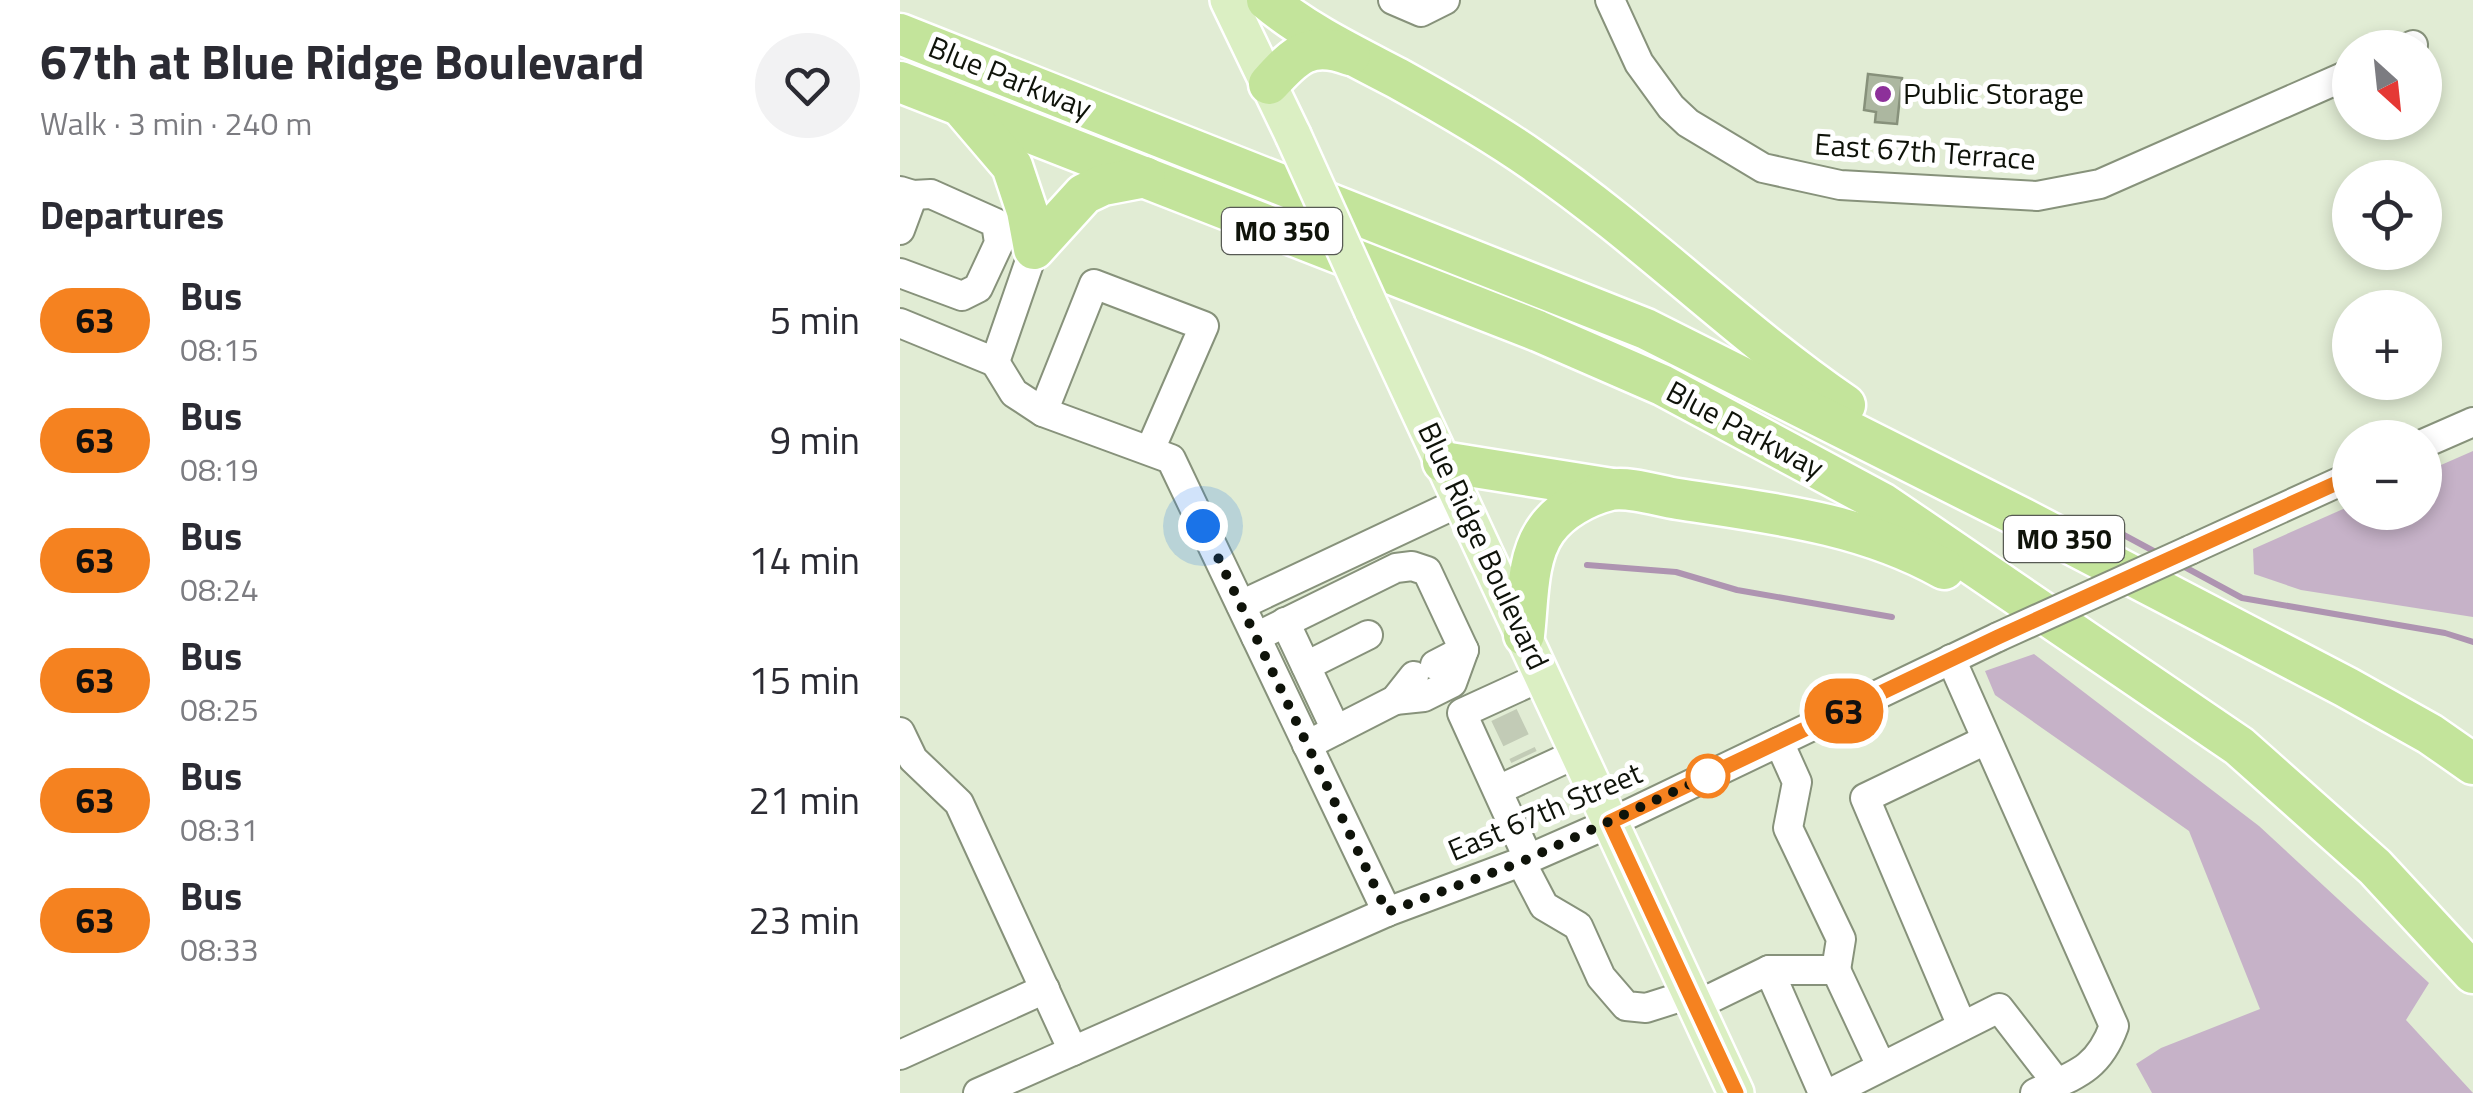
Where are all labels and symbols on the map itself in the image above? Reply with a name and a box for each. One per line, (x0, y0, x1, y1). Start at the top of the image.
street label: Blue Parkway (922, 23, 1099, 131)
north arrow (2332, 30, 2442, 140)
place label: Public Storage (1903, 70, 2084, 116)
marker: Public Storage (1872, 83, 1894, 105)
street label: East 67th Terrace (1813, 120, 2037, 182)
road number: MO 350 (1222, 208, 1342, 254)
street label: Blue Parkway (1658, 368, 1832, 490)
street label: Blue Ridge Boulevard (1406, 414, 1561, 677)
your location (1178, 501, 1228, 551)
road number: MO 350 (2004, 516, 2124, 562)
line badge: 63 (1799, 678, 1889, 744)
street label: East 67th Street (1440, 749, 1649, 873)
unlabelled marker (1687, 755, 1729, 797)

